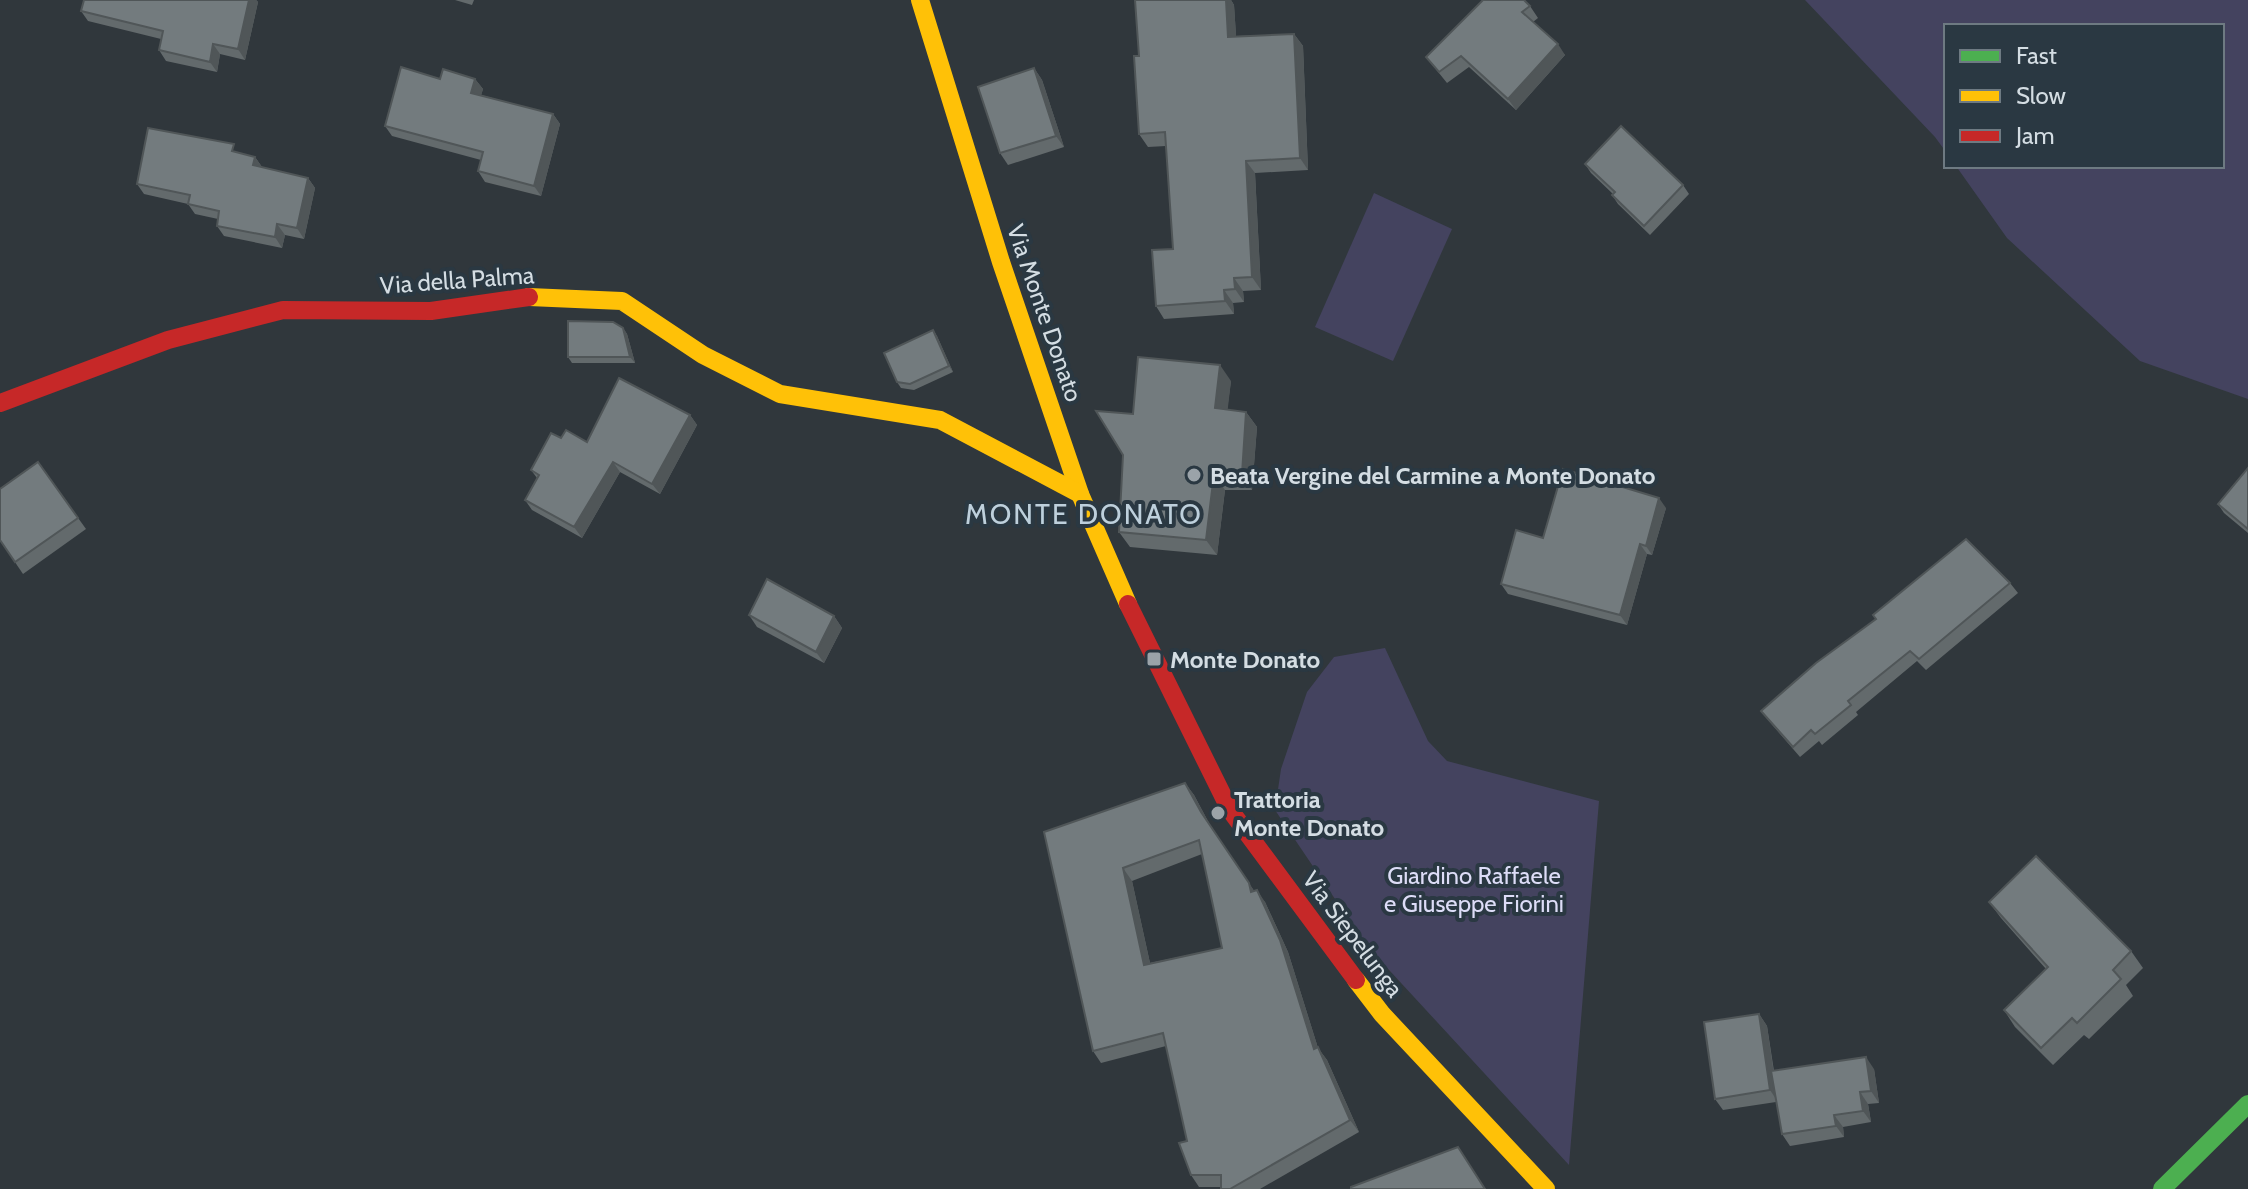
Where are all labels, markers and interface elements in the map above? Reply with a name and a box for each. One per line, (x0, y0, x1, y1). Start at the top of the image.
legend (1944, 24, 2224, 168)
text: Fast (2016, 41, 2057, 70)
text: Slow (2016, 81, 2066, 110)
text: Jam (2015, 121, 2054, 150)
street label: Via Monte Donato (1001, 221, 1089, 405)
street label: Via della Palma (379, 260, 536, 300)
place label: Beata Vergine del Carmine a Monte Donato (1210, 461, 1656, 490)
marker: Beata Vergine del Carmine a Monte Donato (1185, 466, 1203, 484)
district label: MONTE DONATO (965, 497, 1203, 531)
place label: Monte Donato (1170, 645, 1321, 674)
marker: Monte Donato (1145, 650, 1163, 668)
place label: Trattoria Monte Donato (1234, 785, 1385, 842)
marker: Trattoria Monte Donato (1209, 804, 1227, 822)
park label: Giardino Raffaele e Giuseppe Fiorini (1384, 861, 1564, 918)
street label: Via Siepelunga (1296, 865, 1410, 1003)

